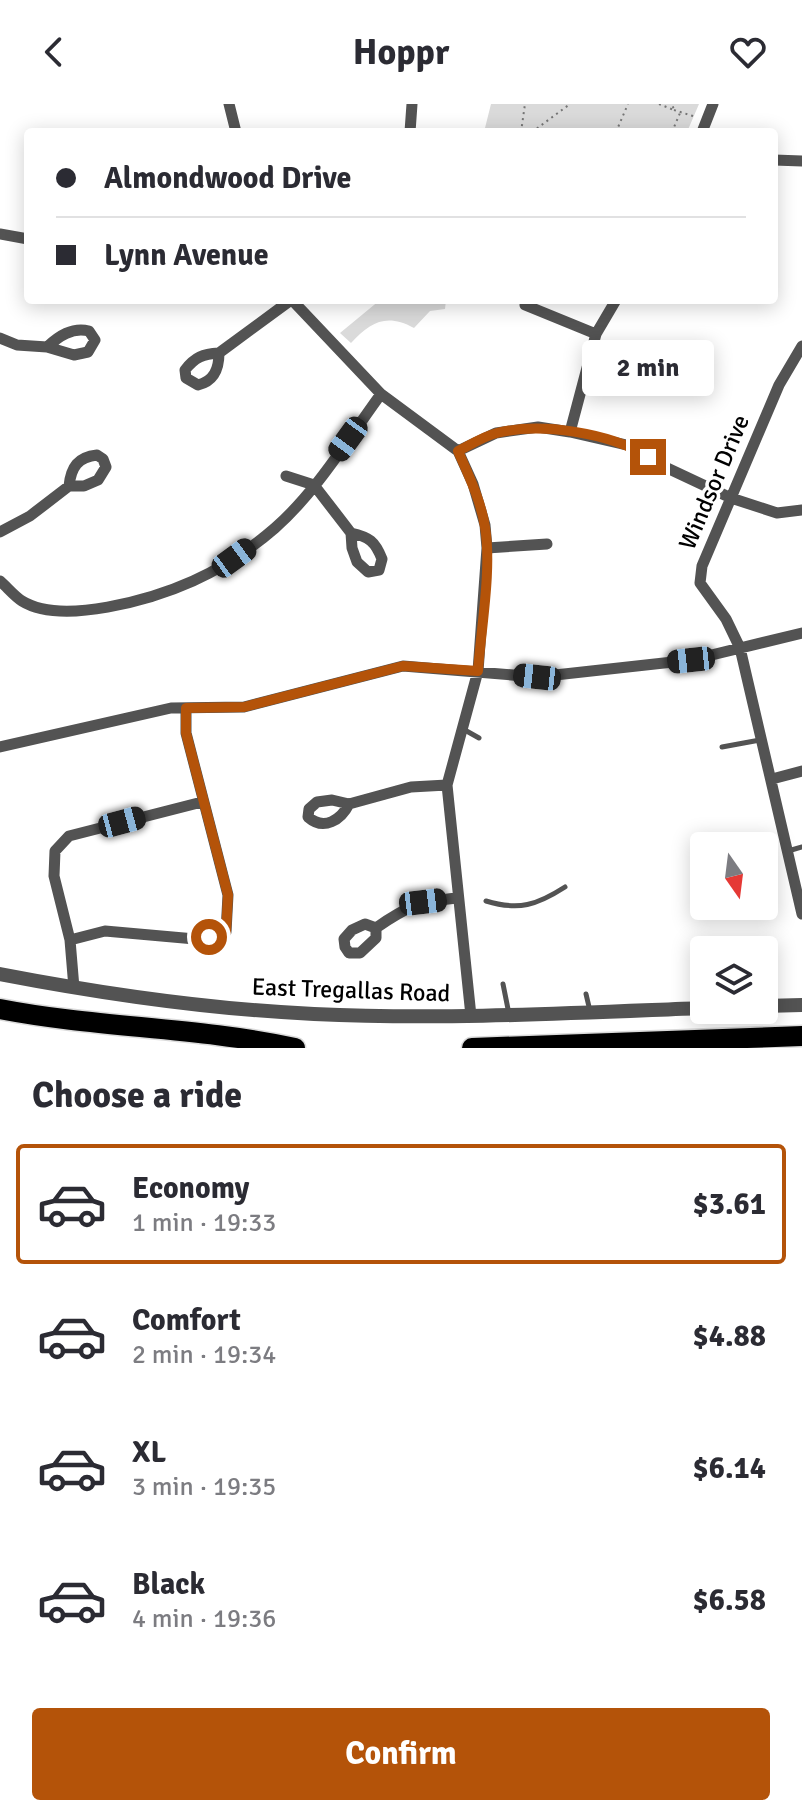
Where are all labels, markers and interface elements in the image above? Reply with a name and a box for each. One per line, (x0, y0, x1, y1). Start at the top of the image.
icon: back (32, 30, 76, 74)
text: Hoppr (353, 30, 449, 75)
icon: heart (726, 30, 770, 74)
text: Almondwood Drive (104, 160, 352, 197)
text: Lynn Avenue (104, 237, 269, 274)
callout: 2 min (582, 341, 714, 397)
text: 2 min (617, 352, 679, 384)
street label: Windsor Drive (672, 410, 756, 554)
car (324, 413, 372, 465)
route end (630, 439, 666, 475)
car (208, 534, 260, 582)
car (666, 646, 716, 674)
car (512, 663, 562, 691)
car (96, 804, 148, 840)
north arrow (690, 832, 778, 920)
map controls (690, 832, 778, 1024)
car (398, 887, 448, 917)
route start (191, 919, 227, 955)
button: layers (690, 936, 778, 1024)
street label: East Tregallas Road (251, 972, 451, 1008)
text: Choose a ride (32, 1073, 242, 1118)
icon: car (36, 1168, 108, 1240)
text: Economy (132, 1170, 249, 1207)
text: $3.61 (693, 1186, 766, 1223)
text: 1 min · 19:33 (132, 1207, 276, 1239)
icon: car (36, 1300, 108, 1372)
text: Comfort (132, 1302, 241, 1339)
text: $4.88 (693, 1318, 766, 1355)
text: 2 min · 19:34 (132, 1339, 276, 1371)
icon: car (36, 1432, 108, 1504)
text: XL (132, 1434, 166, 1471)
text: $6.14 (693, 1450, 766, 1487)
text: 3 min · 19:35 (132, 1471, 276, 1503)
icon: car (36, 1564, 108, 1636)
text: Black (132, 1566, 205, 1603)
text: $6.58 (693, 1582, 766, 1619)
text: 4 min · 19:36 (132, 1603, 276, 1635)
button: Confirm (32, 1708, 770, 1800)

